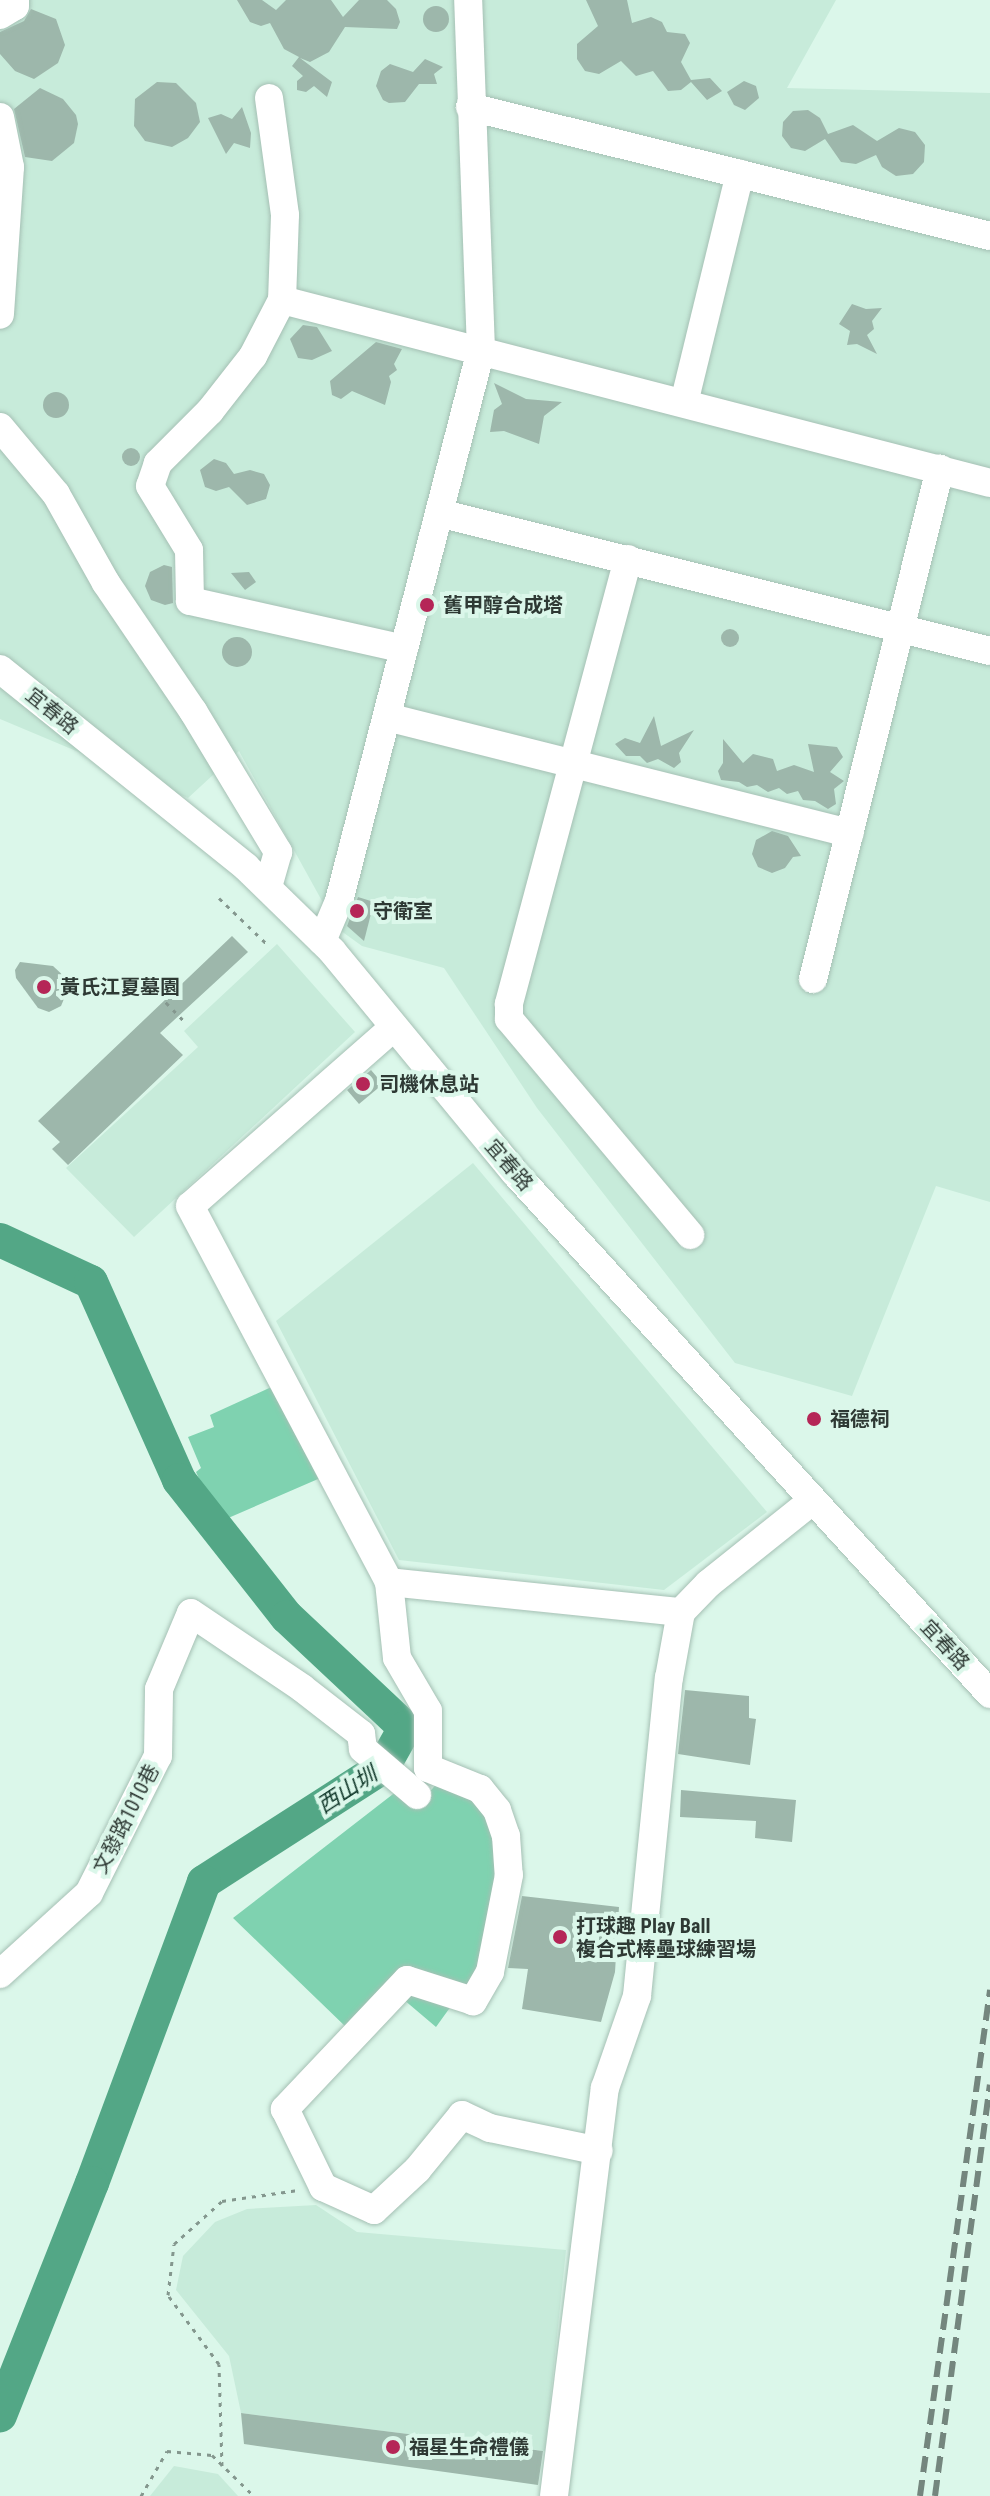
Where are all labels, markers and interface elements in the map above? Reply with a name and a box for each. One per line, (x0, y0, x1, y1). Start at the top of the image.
place label: 舊甲醇合成塔 (443, 593, 563, 617)
marker: 舊甲醇合成塔 (418, 596, 436, 614)
street label: 宜春路 (21, 683, 83, 739)
place label: 守衛室 (373, 899, 433, 923)
marker: 守衛室 (348, 902, 366, 920)
place label: 黃氏江夏墓園 (60, 975, 180, 999)
marker: 黃氏江夏墓園 (35, 978, 53, 996)
place label: 司機休息站 (379, 1072, 479, 1096)
marker: 司機休息站 (354, 1075, 372, 1093)
street label: 宜春路 (480, 1134, 538, 1196)
place label: 福德祠 (830, 1407, 890, 1431)
marker: 福德祠 (805, 1410, 823, 1428)
street label: 宜春路 (916, 1615, 974, 1675)
street label: 文發路1010巷 (88, 1760, 164, 1878)
water label: 西山圳 (312, 1761, 382, 1819)
place label: 打球趣 Play Ball 複合式棒壘球練習場 (576, 1914, 756, 1961)
marker: 打球趣 Play Ball 複合式棒壘球練習場 (551, 1928, 569, 1946)
place label: 福星生命禮儀 (409, 2435, 529, 2459)
marker: 福星生命禮儀 (384, 2438, 402, 2456)

